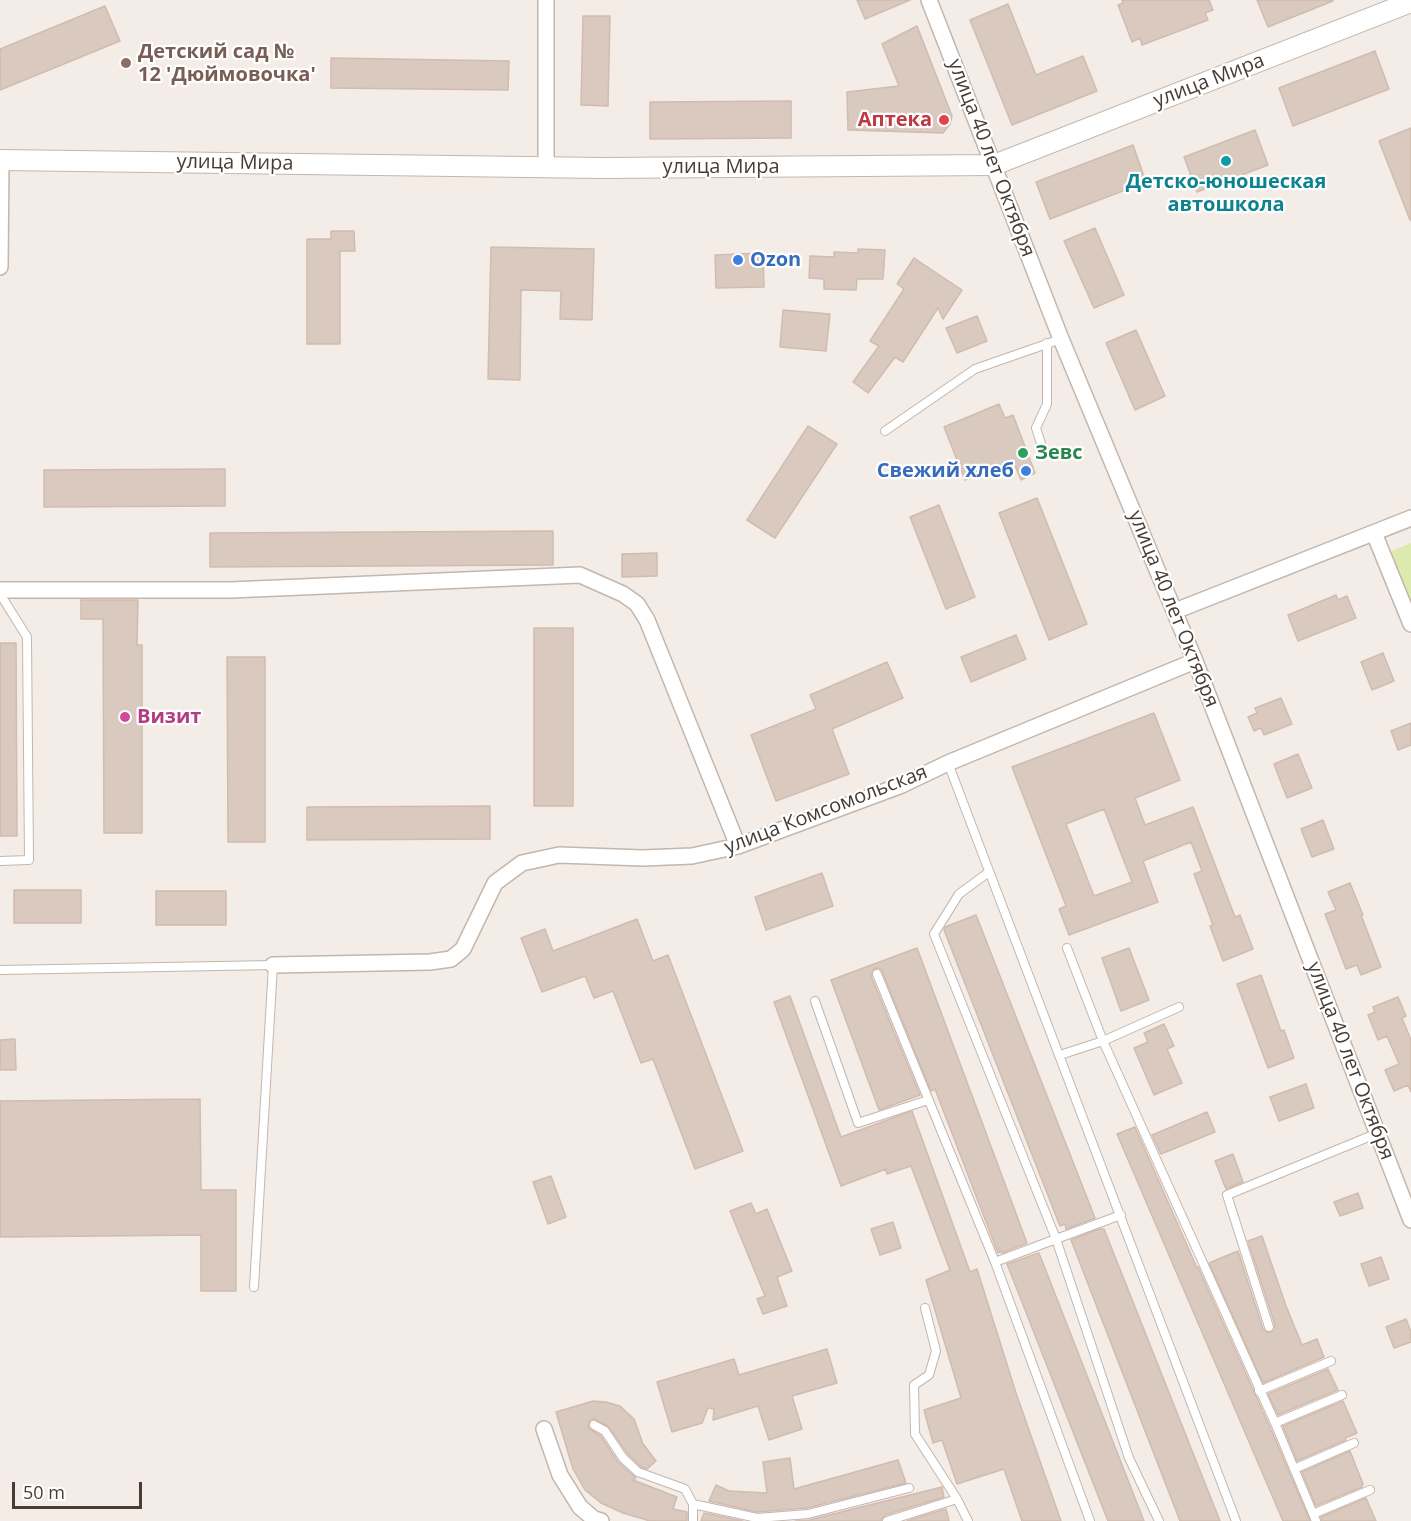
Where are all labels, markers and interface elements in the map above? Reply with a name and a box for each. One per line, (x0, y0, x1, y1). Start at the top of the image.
place label: Детский сад № 12 'Дюймовочка' (138, 40, 316, 87)
street label: улица Мира (1150, 49, 1268, 113)
marker: Детский сад № 12 'Дюймовочка' (119, 56, 133, 70)
street label: улица 40 лет Октября (942, 56, 1040, 260)
place label: Аптека (858, 108, 932, 132)
marker: Аптека (937, 113, 951, 127)
street label: улица Мира (176, 150, 294, 176)
marker: Детско-юношеская автошкола (1219, 154, 1233, 168)
street label: улица Мира (662, 155, 780, 179)
place label: Детско-юношеская автошкола (1126, 170, 1326, 217)
place label: Ozon (750, 248, 801, 272)
marker: Ozon (731, 253, 745, 267)
place label: Зевс (1035, 441, 1083, 465)
marker: Зевс (1016, 446, 1030, 460)
place label: Свежий хлеб (877, 459, 1014, 483)
marker: Свежий хлеб (1019, 464, 1033, 478)
street label: улица 40 лет Октября (1123, 507, 1223, 711)
place label: Визит (137, 705, 201, 729)
marker: Визит (118, 710, 132, 724)
street label: улица Комсомольская (721, 760, 931, 860)
street label: улица 40 лет Октября (1301, 959, 1399, 1163)
scale bar (15, 1470, 146, 1508)
text: 50 m (23, 1480, 65, 1504)

